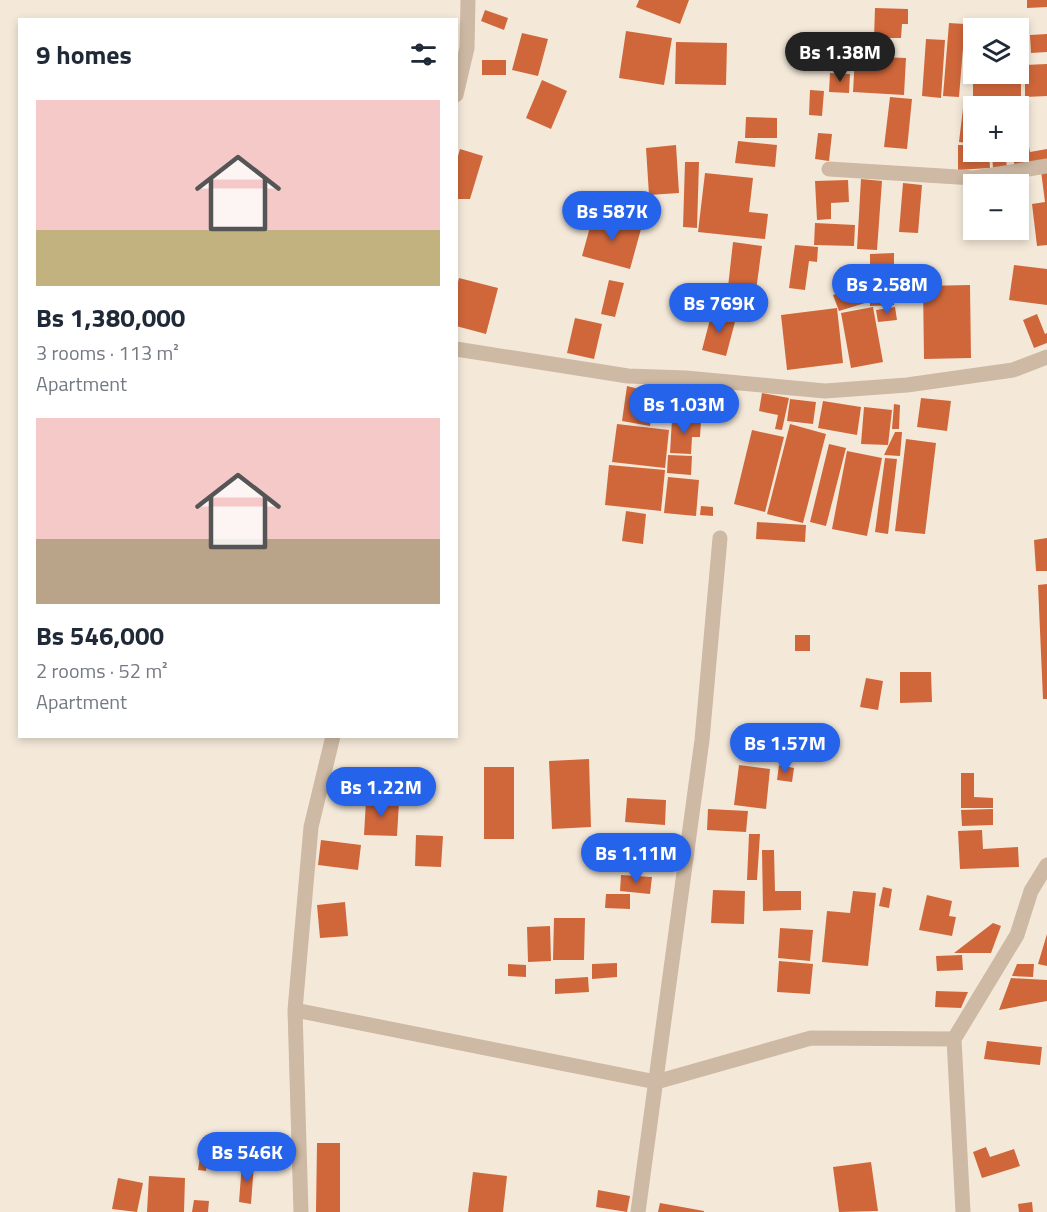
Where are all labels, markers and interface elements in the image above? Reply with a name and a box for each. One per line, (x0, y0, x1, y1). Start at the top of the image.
map controls (963, 18, 1029, 240)
button: layers (963, 18, 1029, 84)
pin: Bs 1.38M (778, 32, 902, 83)
text: 9 homes (36, 35, 132, 74)
text: Bs 1.38M (799, 36, 881, 67)
icon: filters (407, 38, 440, 71)
button: + (963, 96, 1029, 162)
icon: home (184, 139, 292, 247)
button: − (963, 174, 1029, 240)
pin: Bs 587K (557, 191, 667, 242)
text: Bs 587K (576, 195, 648, 226)
pin: Bs 2.58M (825, 264, 949, 315)
text: Bs 2.58M (846, 268, 928, 299)
pin: Bs 769K (664, 283, 774, 334)
text: Bs 769K (683, 287, 755, 318)
text: Bs 1,380,000 (36, 298, 185, 337)
text: 3 rooms · 113 m² (36, 337, 179, 368)
text: Apartment (36, 368, 127, 399)
pin: Bs 1.03M (622, 384, 746, 435)
text: Bs 1.03M (643, 388, 725, 419)
icon: home (184, 457, 292, 565)
text: Bs 546,000 (36, 616, 164, 655)
text: 2 rooms · 52 m² (36, 655, 168, 686)
text: Apartment (36, 686, 127, 717)
pin: Bs 1.57M (723, 723, 847, 774)
text: Bs 1.57M (744, 727, 826, 758)
pin: Bs 1.22M (319, 767, 443, 818)
text: Bs 1.22M (340, 771, 422, 802)
pin: Bs 1.11M (574, 833, 698, 884)
text: Bs 1.11M (595, 837, 677, 868)
pin: Bs 546K (192, 1132, 302, 1183)
text: Bs 546K (211, 1136, 283, 1167)

